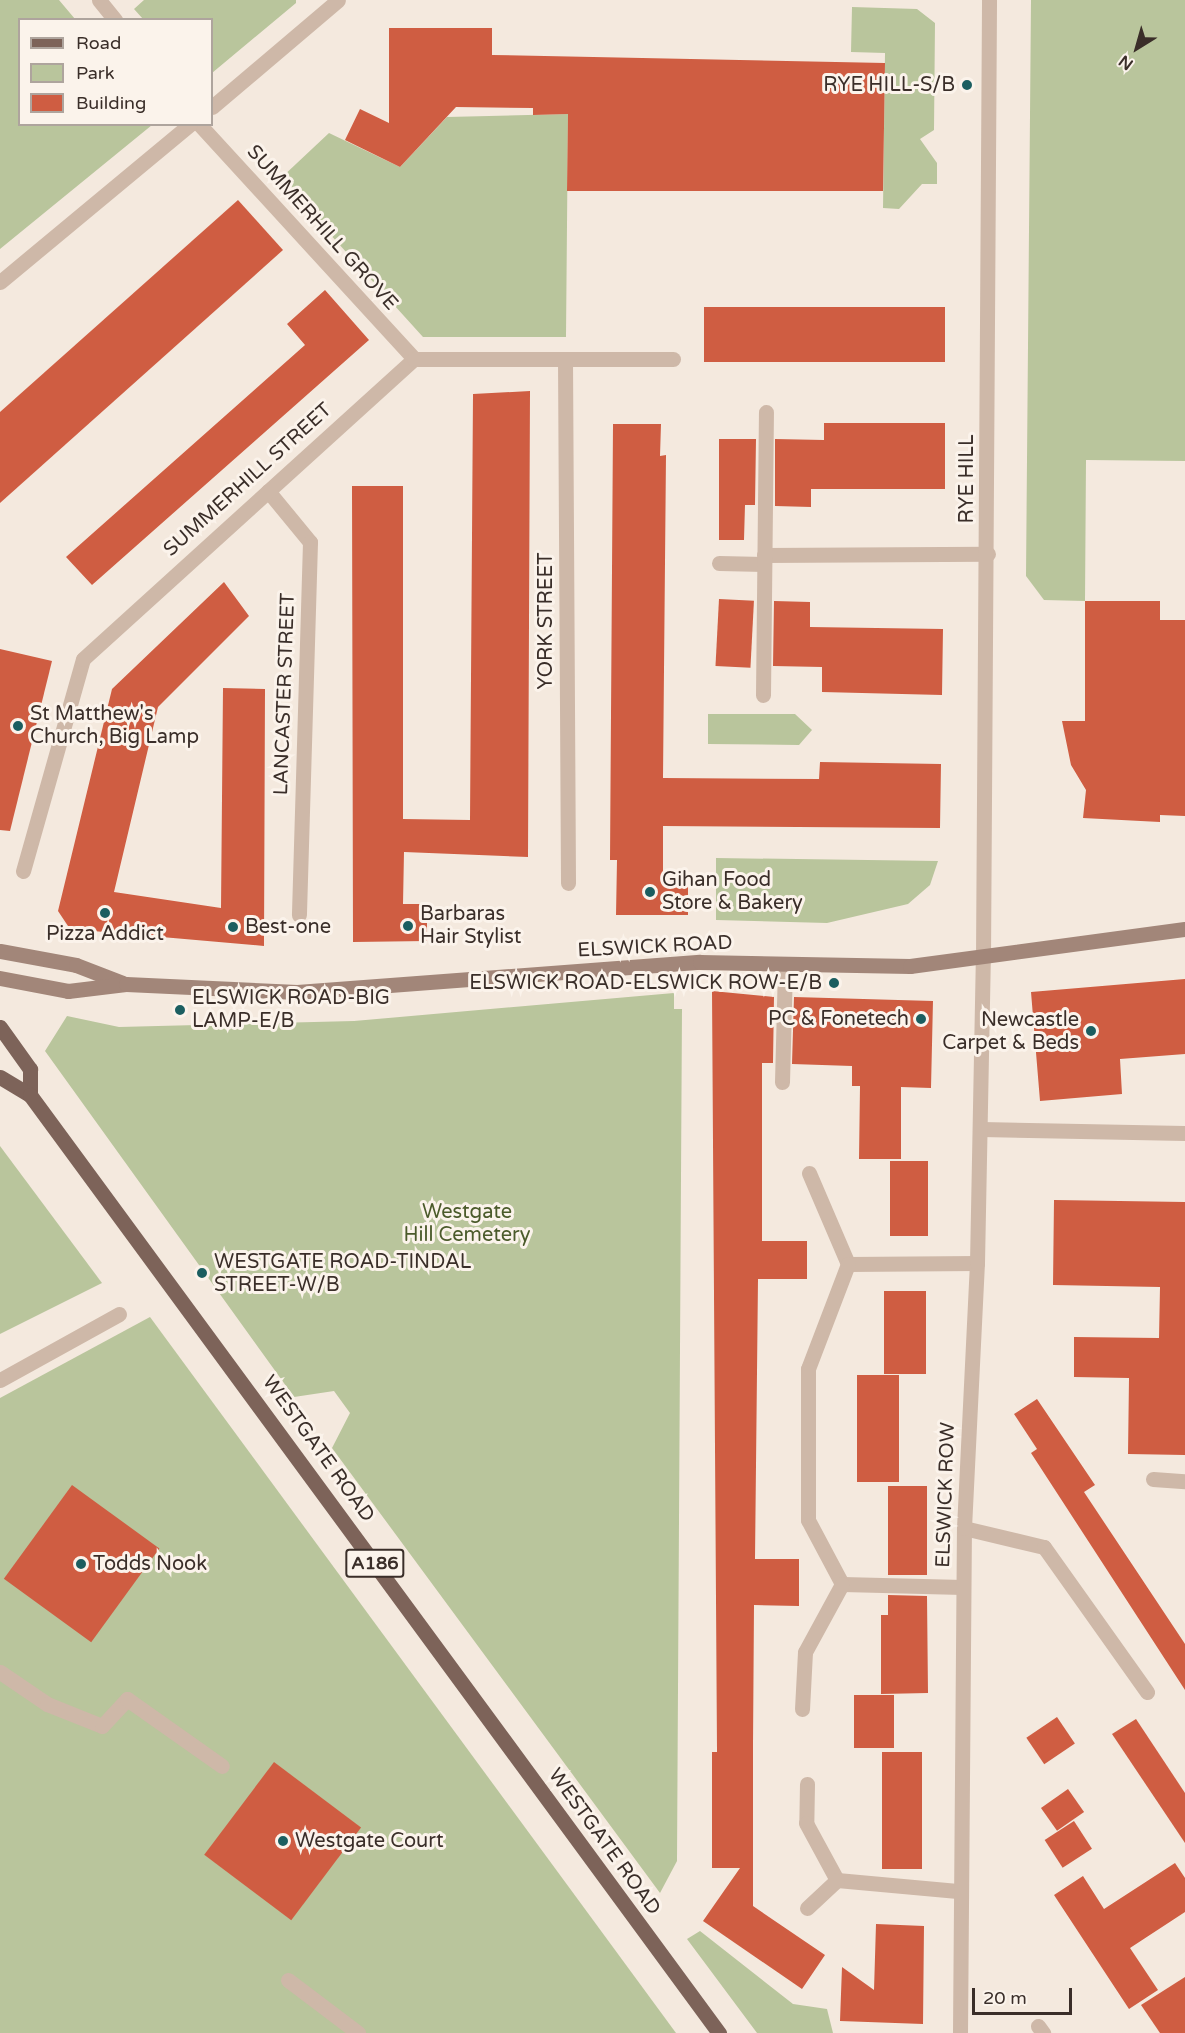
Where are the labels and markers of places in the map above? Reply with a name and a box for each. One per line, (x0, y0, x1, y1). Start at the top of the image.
place label: RYE HILL-S/B (823, 73, 955, 97)
marker: RYE HILL-S/B (960, 78, 974, 92)
place label: St Matthew's Church, Big Lamp (30, 702, 199, 749)
marker: St Matthew's Church, Big Lamp (11, 719, 25, 733)
place label: Gihan Food Store & Bakery (662, 868, 803, 915)
marker: Gihan Food Store & Bakery (643, 885, 657, 899)
place label: Barbaras Hair Stylist (420, 903, 521, 950)
marker: Pizza Addict (98, 906, 112, 920)
place label: Best-one (245, 915, 331, 939)
marker: Barbaras Hair Stylist (401, 919, 415, 933)
marker: Best-one (226, 920, 240, 934)
place label: Pizza Addict (46, 922, 164, 946)
place label: ELSWICK ROAD-ELSWICK ROW-E/B (469, 971, 822, 995)
marker: ELSWICK ROAD-ELSWICK ROW-E/B (827, 976, 841, 990)
place label: ELSWICK ROAD-BIG LAMP-E/B (192, 987, 390, 1034)
marker: ELSWICK ROAD-BIG LAMP-E/B (173, 1003, 187, 1017)
place label: PC & Fonetech (768, 1007, 909, 1031)
place label: Newcastle Carpet & Beds (942, 1008, 1079, 1055)
marker: PC & Fonetech (914, 1012, 928, 1026)
marker: Newcastle Carpet & Beds (1084, 1024, 1098, 1038)
place label: WESTGATE ROAD-TINDAL STREET-W/B (214, 1250, 471, 1297)
marker: WESTGATE ROAD-TINDAL STREET-W/B (195, 1266, 209, 1280)
place label: Todds Nook (93, 1552, 207, 1576)
marker: Todds Nook (74, 1557, 88, 1571)
place label: Westgate Court (295, 1829, 444, 1853)
marker: Westgate Court (276, 1834, 290, 1848)

